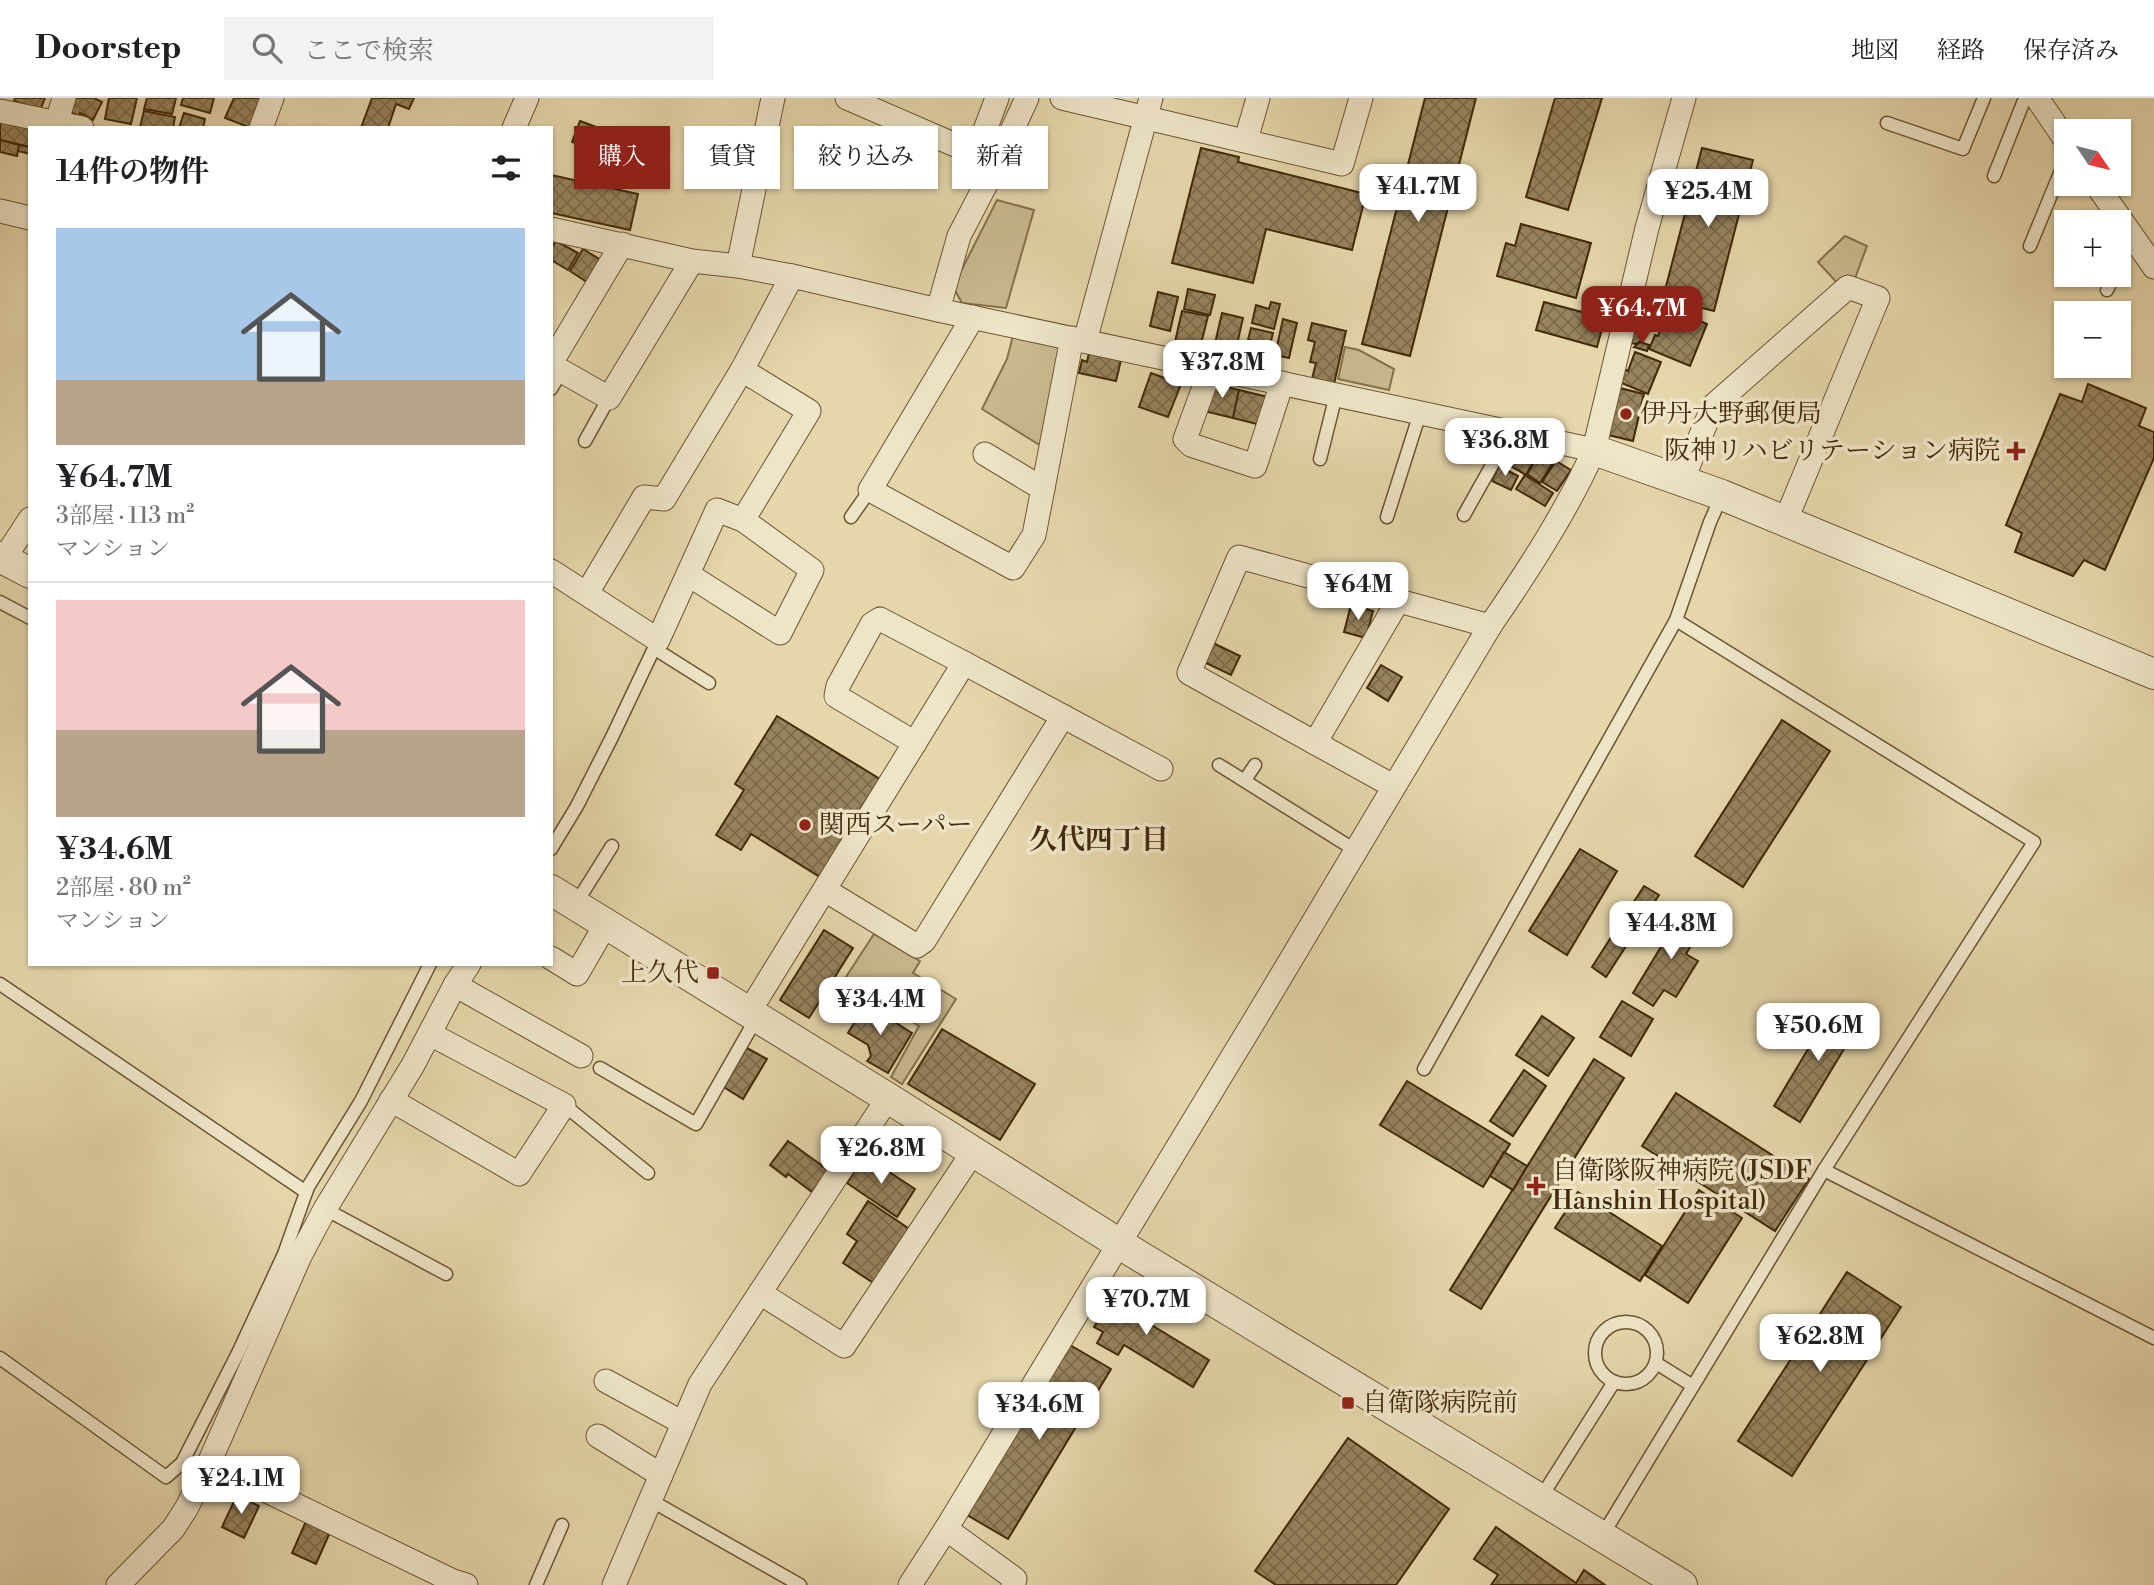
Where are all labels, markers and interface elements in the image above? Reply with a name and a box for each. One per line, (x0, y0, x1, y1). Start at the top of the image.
search box (224, 17, 714, 80)
text: Doorstep (35, 28, 182, 69)
icon: search (248, 29, 286, 67)
text: ここで検索 (304, 35, 434, 67)
text: 地図 (1851, 36, 1899, 66)
text: 経路 (1937, 36, 1985, 66)
text: 保存済み (2023, 36, 2119, 66)
north arrow (2054, 119, 2132, 196)
map controls (2054, 119, 2131, 378)
chip: 購入 (574, 126, 670, 189)
chip: 賃貸 (684, 126, 780, 189)
chip: 絞り込み (794, 126, 938, 189)
chip: 新着 (952, 126, 1048, 189)
icon: filters (487, 149, 525, 187)
text: 14件の物件 (56, 153, 209, 191)
pin: ¥41.7M (1361, 164, 1475, 224)
pin: ¥25.4M (1651, 170, 1765, 229)
text: ¥41.7M (1375, 173, 1461, 201)
text: ¥25.4M (1663, 178, 1753, 206)
button: + (2054, 210, 2131, 287)
icon: home (228, 274, 354, 400)
pin: ¥64.7M (1585, 286, 1699, 346)
text: ¥64.7M (1597, 295, 1687, 323)
button: − (2054, 301, 2131, 378)
pin: ¥37.8M (1165, 341, 1279, 400)
text: ¥37.8M (1179, 349, 1265, 377)
place label: 伊丹大野郵便局 (1640, 398, 1822, 430)
marker: 伊丹大野郵便局 (1618, 406, 1634, 422)
pin: ¥36.8M (1448, 418, 1562, 478)
text: ¥36.8M (1461, 427, 1549, 455)
place label: 阪神リハビリテーション病院 (1664, 435, 2000, 467)
marker: 阪神リハビリテーション病院 (2006, 441, 2026, 461)
text: ¥64.7M (56, 459, 172, 497)
text: 3部屋 · 113 m² (56, 502, 194, 530)
text: マンション (56, 535, 170, 563)
pin: ¥64M (1317, 562, 1399, 622)
text: ¥64M (1323, 571, 1393, 599)
icon: home (228, 646, 354, 772)
place label: 関西スーパー (819, 809, 972, 841)
marker: 関西スーパー (797, 817, 813, 833)
district label: 久代四丁目 (1029, 823, 1169, 858)
text: ¥34.6M (56, 831, 173, 869)
text: 2部屋 · 80 m² (56, 874, 191, 902)
pin: ¥44.8M (1614, 902, 1728, 961)
text: マンション (56, 907, 170, 935)
text: ¥44.8M (1625, 910, 1717, 938)
place label: 上久代 (621, 957, 699, 989)
marker: 上久代 (705, 965, 721, 981)
pin: ¥34.4M (823, 978, 937, 1037)
text: ¥34.4M (835, 986, 925, 1014)
pin: ¥50.6M (1761, 1004, 1875, 1063)
text: ¥50.6M (1773, 1012, 1863, 1040)
pin: ¥26.8M (824, 1126, 938, 1186)
text: ¥26.8M (837, 1135, 925, 1163)
place label: 自衛隊阪神病院 (JSDF Hanshin Hospital) (1552, 1155, 1812, 1217)
marker: 自衛隊阪神病院 (JSDF Hanshin Hospital) (1526, 1176, 1546, 1196)
pin: ¥70.7M (1089, 1278, 1203, 1337)
text: ¥70.7M (1102, 1286, 1190, 1314)
pin: ¥62.8M (1763, 1314, 1877, 1374)
text: ¥62.8M (1776, 1323, 1864, 1351)
pin: ¥34.6M (982, 1382, 1096, 1442)
place label: 自衛隊病院前 (1362, 1387, 1518, 1419)
text: ¥34.6M (994, 1391, 1084, 1419)
marker: 自衛隊病院前 (1340, 1395, 1356, 1411)
pin: ¥24.1M (184, 1456, 298, 1516)
text: ¥24.1M (198, 1465, 284, 1493)

